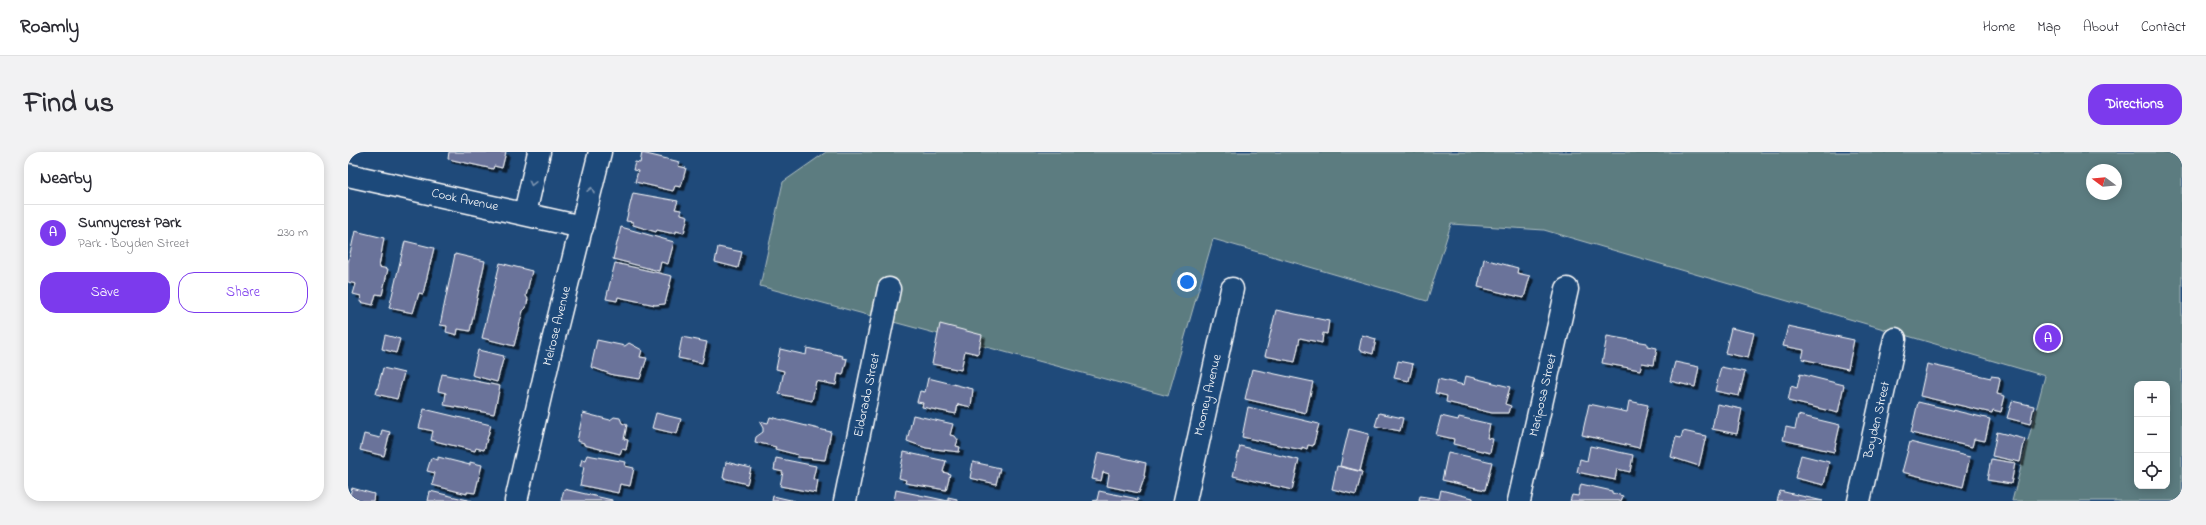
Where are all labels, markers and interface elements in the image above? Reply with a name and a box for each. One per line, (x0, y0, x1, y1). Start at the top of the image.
text: Roamly (20, 14, 79, 41)
text: Home (1983, 17, 2015, 38)
text: Map (2037, 17, 2061, 38)
text: About (2083, 17, 2119, 38)
text: Contact (2141, 17, 2186, 38)
text: Find us (24, 84, 114, 125)
button: Directions (2088, 84, 2182, 125)
north arrow (2086, 164, 2122, 200)
text: Nearby (40, 166, 92, 191)
one-way arrow (529, 179, 537, 186)
street label: Cook Avenue (430, 184, 500, 216)
one-way arrow (587, 186, 595, 193)
text: Sunnycrest Park (78, 212, 181, 234)
text: A (49, 223, 57, 242)
text: 230 m (277, 223, 308, 242)
text: Park · Boyden Street (78, 234, 189, 253)
button: Save (40, 272, 170, 313)
button: Share (178, 272, 308, 313)
your location (1177, 272, 1197, 292)
street label: Melrose Avenue (538, 284, 576, 368)
pin: A (2035, 323, 2061, 353)
street label: Eldorado Street (849, 351, 885, 439)
street label: Mariposa Street (1524, 351, 1562, 438)
street label: Mooney Avenue (1189, 352, 1228, 438)
street label: Boyden Street (1859, 379, 1896, 462)
map controls (2134, 381, 2170, 489)
button: + (2134, 381, 2170, 417)
button: − (2134, 417, 2170, 453)
button: locate (2134, 453, 2170, 489)

